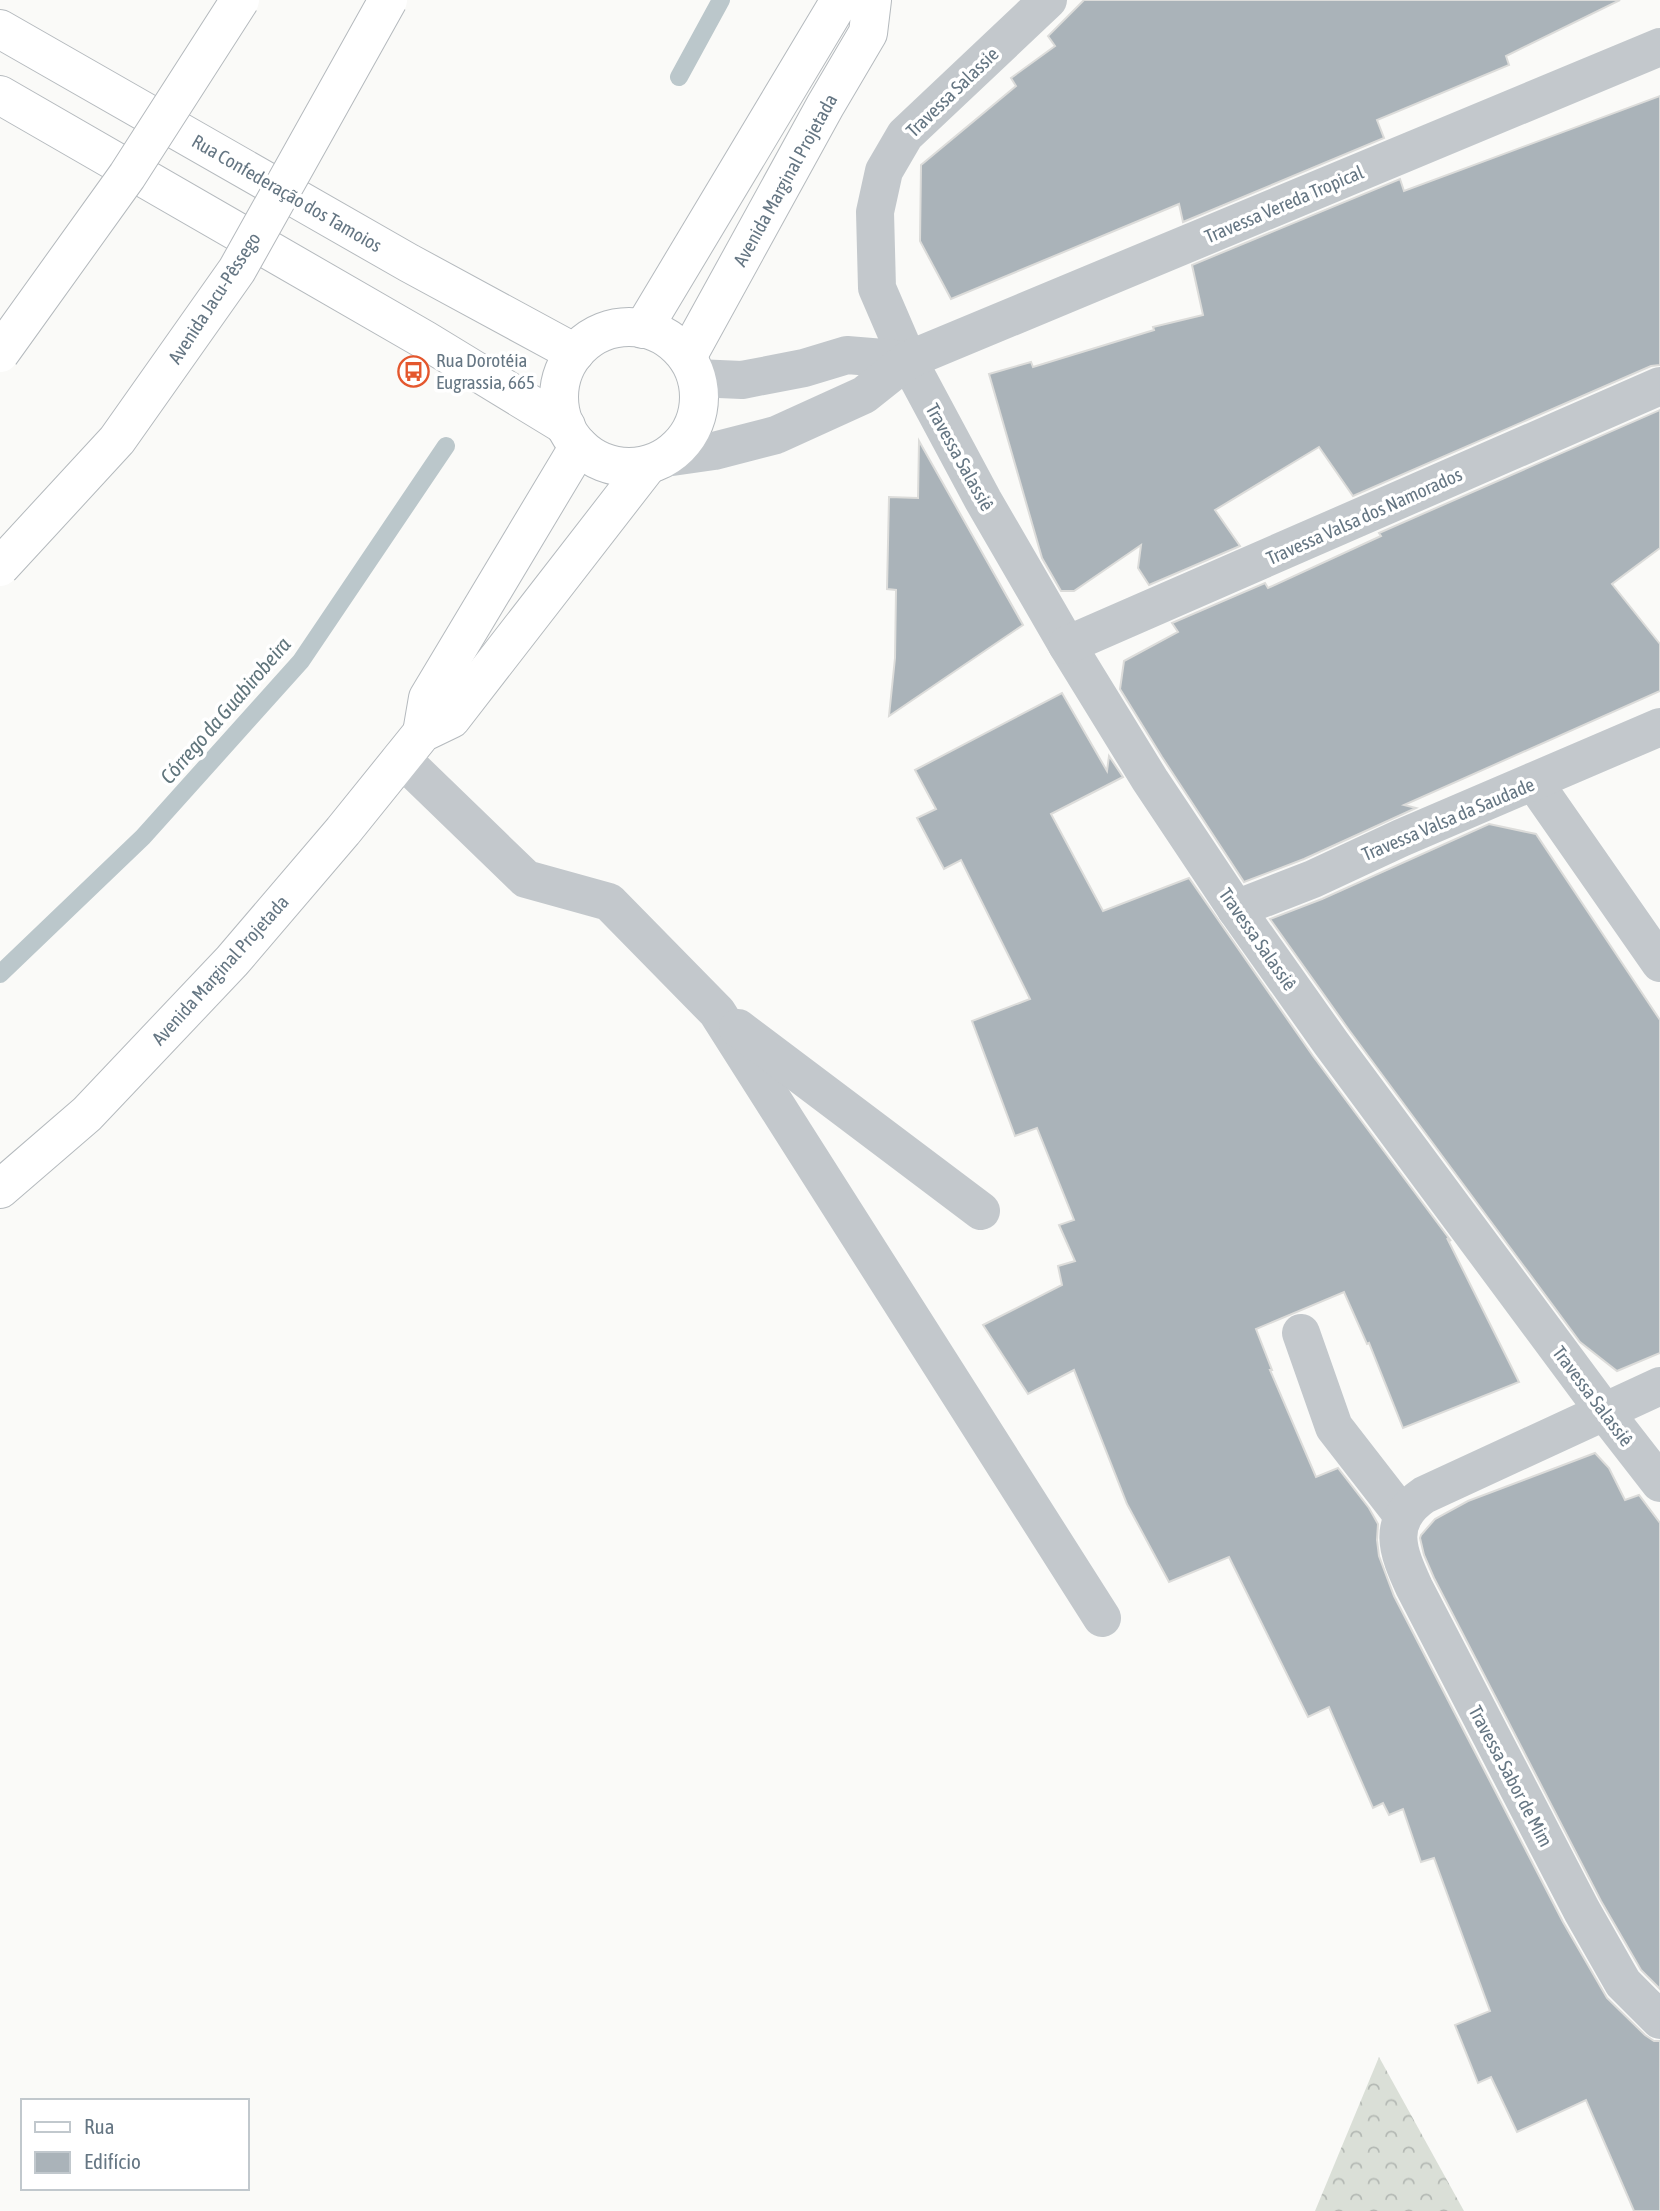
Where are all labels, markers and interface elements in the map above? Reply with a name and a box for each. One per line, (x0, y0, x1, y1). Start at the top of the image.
street label: Travessa Salassie (901, 43, 1003, 141)
street label: Avenida Marginal Projetada (728, 90, 842, 270)
street label: Rua Confederação dos Tamoios (188, 130, 386, 257)
street label: Travessa Vereda Tropical (1201, 161, 1367, 247)
street label: Avenida Jacu-Pêssego (163, 228, 265, 368)
place label: Rua Dorotéia Eugrassia, 665 (436, 349, 535, 393)
bus stop icon: Rua Dorotéia Eugrassia, 665 (396, 354, 430, 388)
street label: Travessa Salassiê (921, 399, 999, 515)
street label: Travessa Valsa dos Namorados (1263, 463, 1465, 569)
water label: Córrego da Guabirobeira (155, 632, 295, 788)
street label: Travessa Valsa da Saudade (1359, 773, 1537, 865)
street label: Travessa Salassiê (1215, 884, 1301, 994)
street label: Avenida Marginal Projetada (147, 891, 293, 1049)
street label: Travessa Salassiê (1548, 1342, 1638, 1450)
street label: Travessa Sabor de Mim (1465, 1702, 1557, 1850)
legend (21, 2099, 248, 2190)
text: Rua (84, 2114, 114, 2138)
text: Edifício (84, 2149, 141, 2173)

